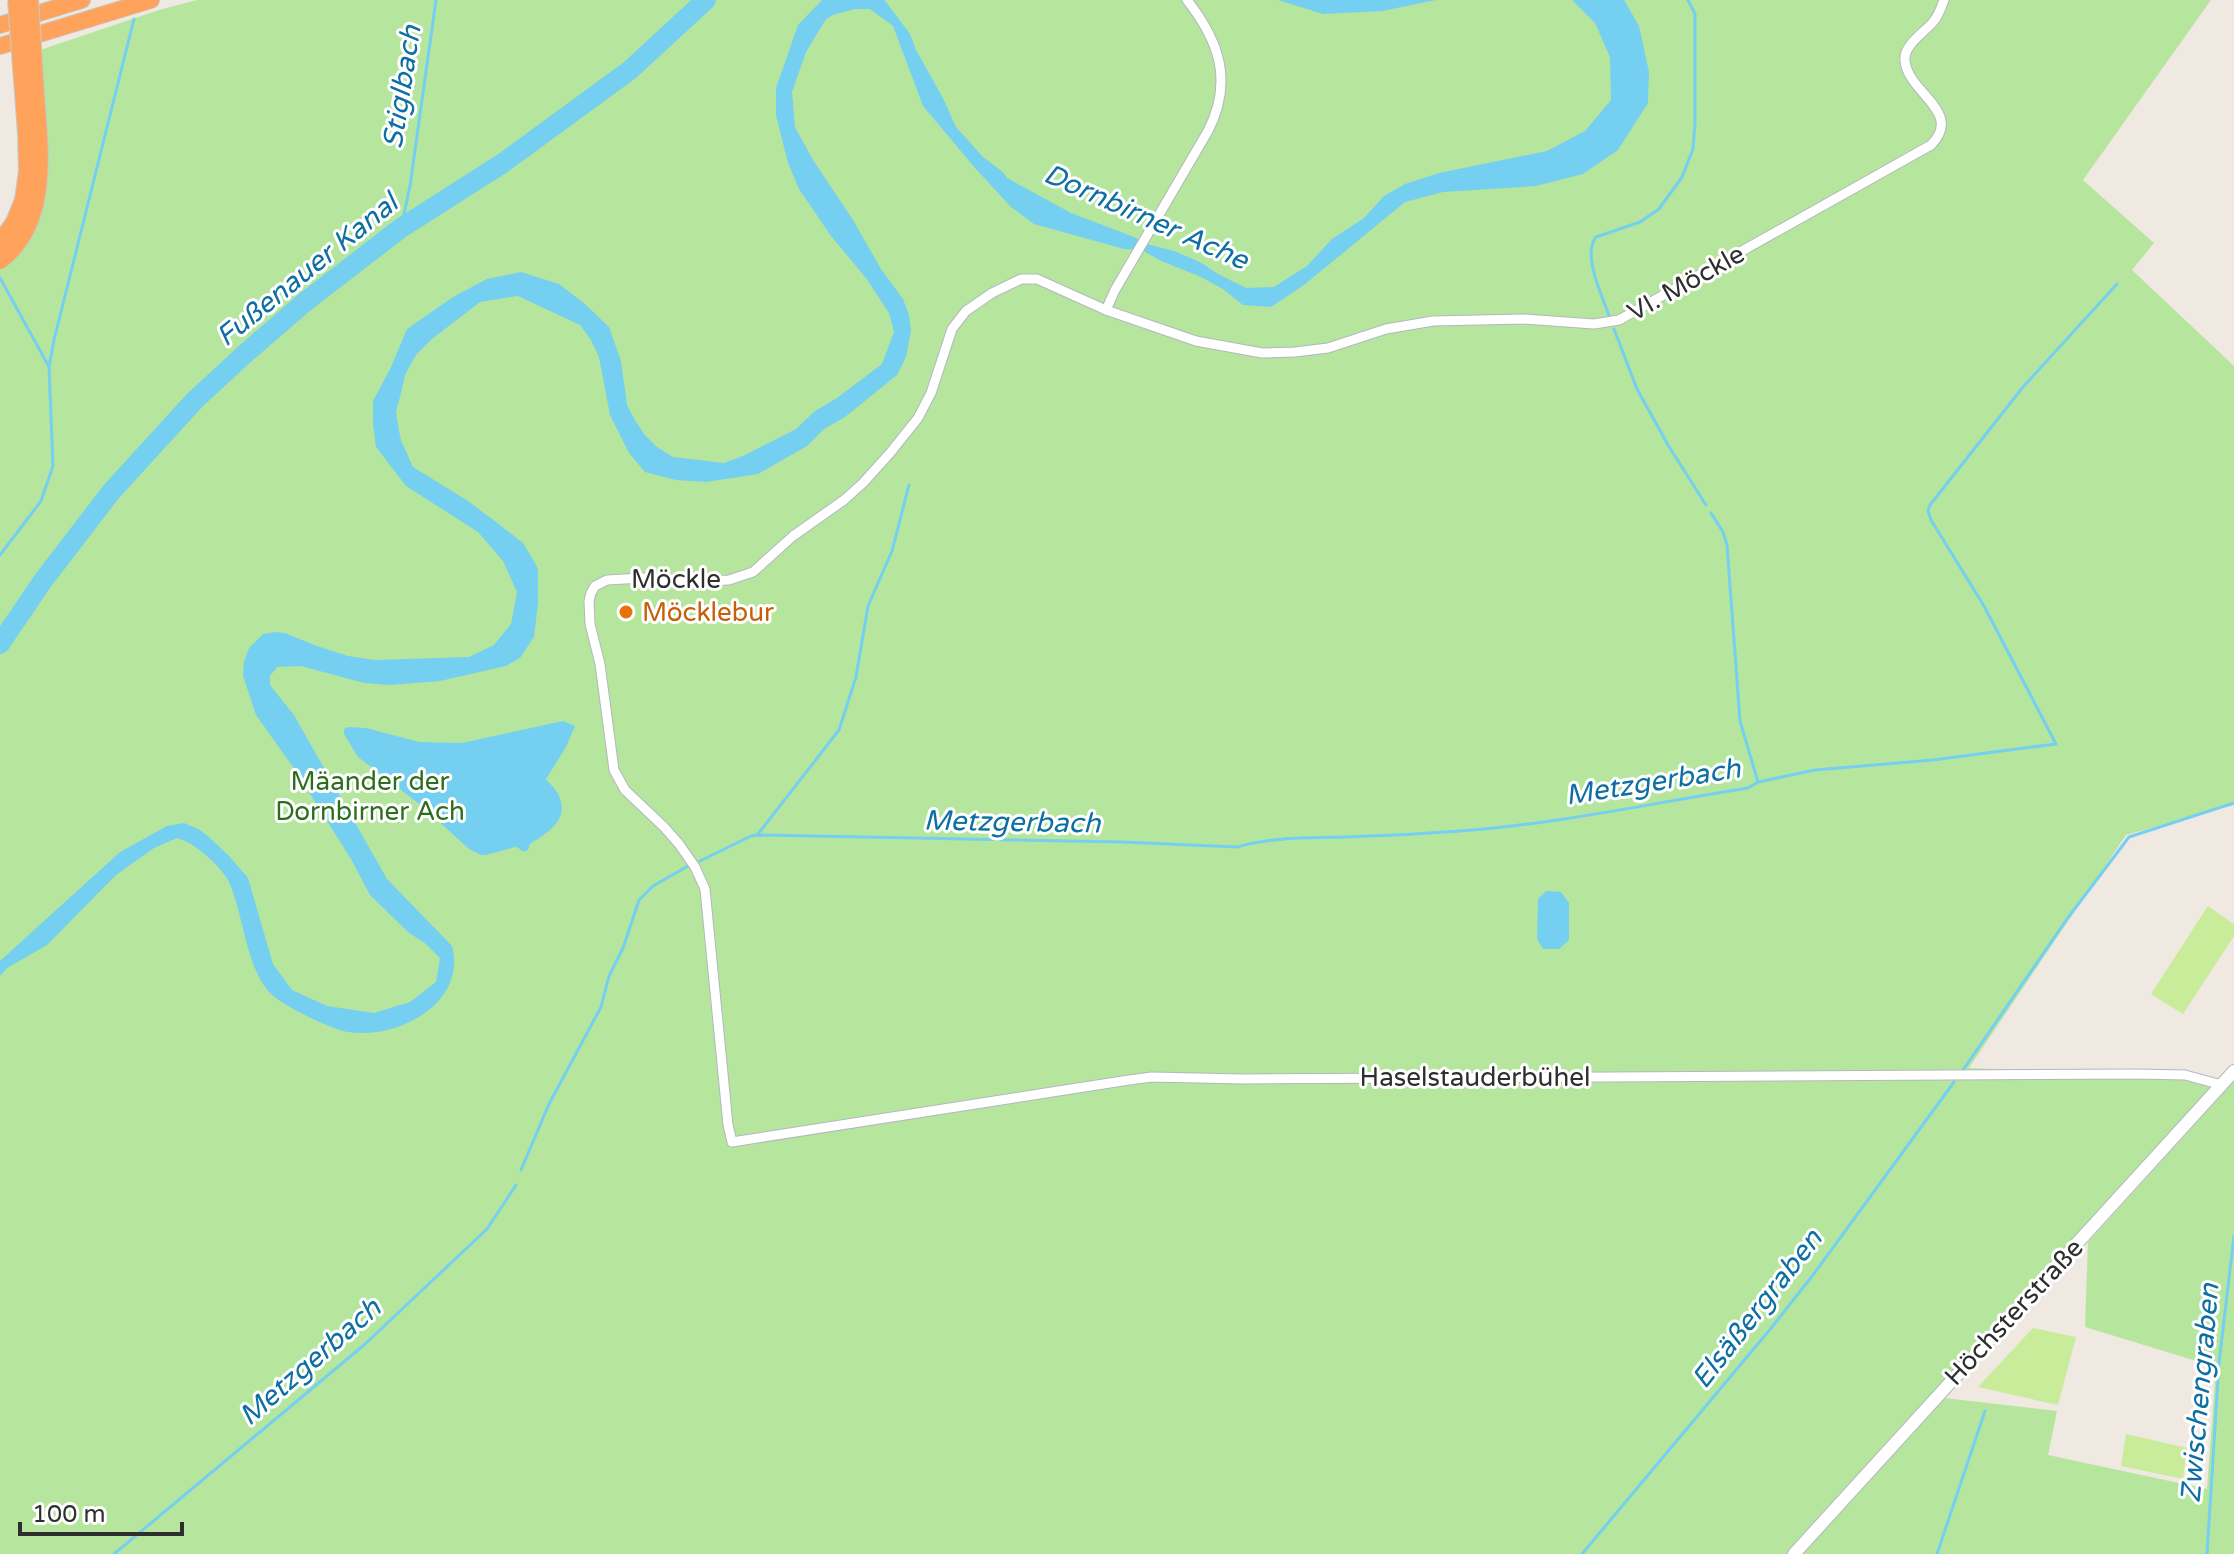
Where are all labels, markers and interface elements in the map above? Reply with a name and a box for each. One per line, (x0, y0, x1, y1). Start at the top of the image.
water label: Stiglbach (375, 22, 429, 151)
water label: Dornbirner Ache (1039, 157, 1255, 278)
water label: Fußenauer Kanal (209, 184, 407, 354)
street label: VI. Möckle (1622, 238, 1750, 328)
street label: Möckle (631, 564, 721, 595)
place label: Möcklebur (642, 597, 774, 628)
marker: Möcklebur (617, 603, 635, 621)
water label: Metzgerbach (1563, 751, 1744, 813)
park label: Mäander der Dornbirner Ach (275, 766, 465, 827)
water label: Metzgerbach (923, 803, 1102, 841)
street label: Haselstauderbühel (1360, 1062, 1590, 1093)
water label: Elsäßergraben (1685, 1222, 1830, 1395)
street label: Höchsterstraße (1938, 1232, 2090, 1392)
water label: Zwischengraben (2173, 1281, 2227, 1504)
water label: Metzgerbach (232, 1291, 389, 1433)
scale bar (20, 1486, 182, 1536)
text: 100 m (32, 1500, 106, 1529)

